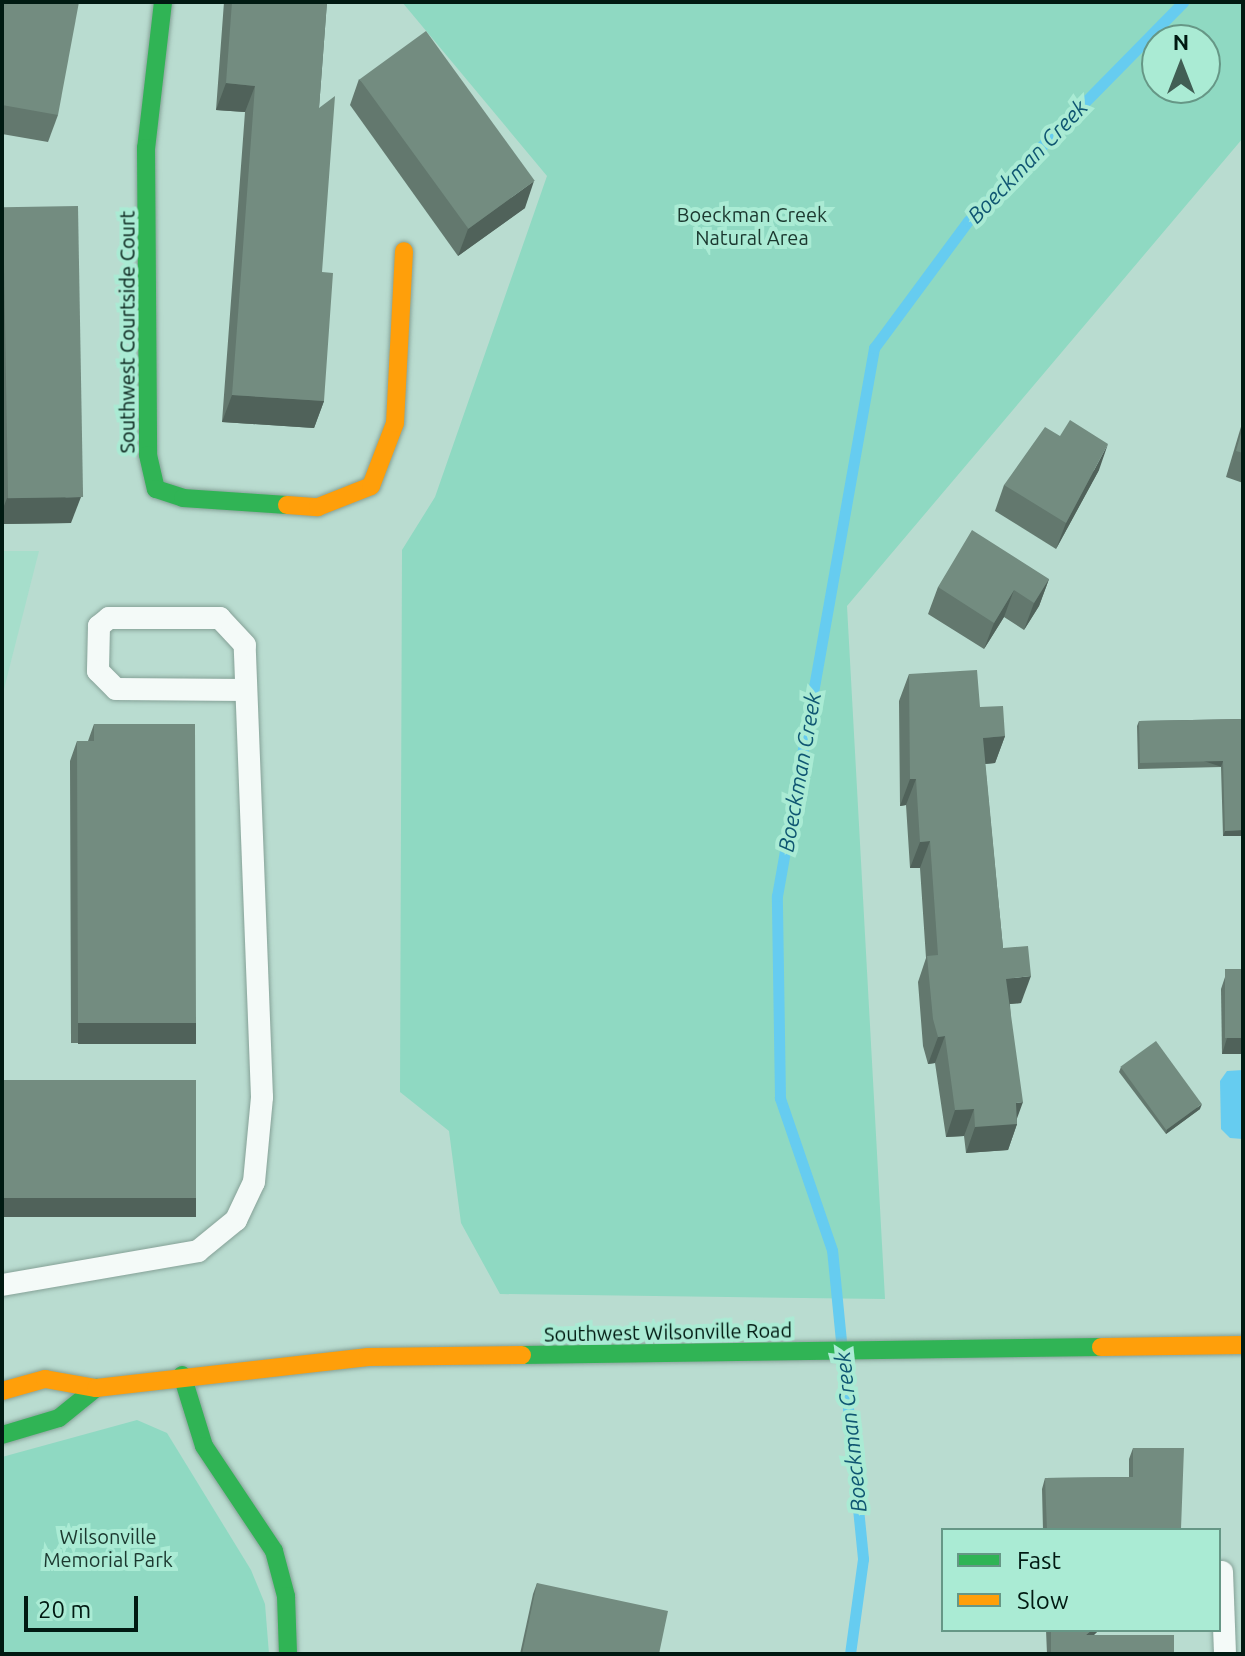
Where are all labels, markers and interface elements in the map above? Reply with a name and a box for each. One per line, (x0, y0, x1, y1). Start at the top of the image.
north arrow (1141, 24, 1221, 104)
text: N (1173, 29, 1189, 54)
water label: Boeckman Creek (961, 94, 1093, 228)
park label: Boeckman Creek Natural Area (677, 203, 827, 250)
street label: Southwest Courtside Court (115, 211, 139, 453)
water label: Boeckman Creek (772, 690, 826, 854)
street label: Southwest Wilsonville Road (544, 1318, 792, 1346)
water label: Boeckman Creek (828, 1350, 872, 1514)
park label: Wilsonville Memorial Park (43, 1524, 173, 1571)
legend (941, 1528, 1221, 1632)
text: Fast (1017, 1547, 1061, 1574)
scale bar (28, 1580, 142, 1630)
text: Slow (1017, 1587, 1069, 1614)
text: 20 m (38, 1596, 91, 1623)

